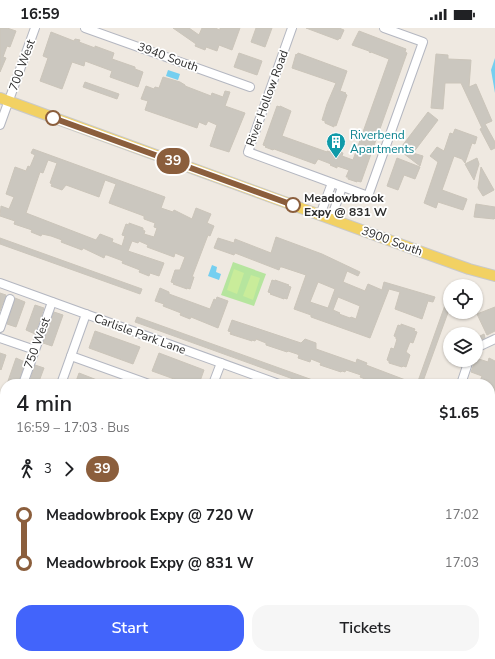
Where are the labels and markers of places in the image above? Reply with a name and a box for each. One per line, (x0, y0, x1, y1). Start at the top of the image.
unlabelled marker (45, 110, 61, 126)
place label: Riverbend Apartments (350, 127, 415, 157)
building icon: Riverbend Apartments (325, 131, 347, 159)
place label: Meadowbrook Expy @ 831 W (304, 190, 388, 220)
marker: Meadowbrook Expy @ 831 W (285, 197, 301, 213)

